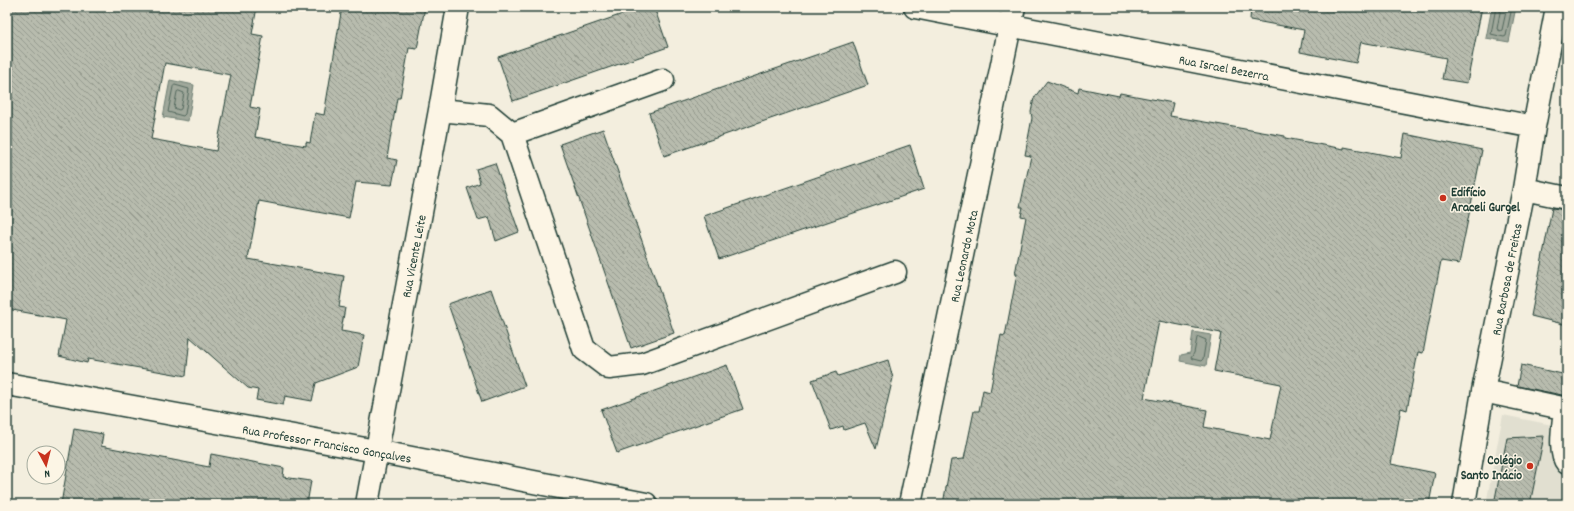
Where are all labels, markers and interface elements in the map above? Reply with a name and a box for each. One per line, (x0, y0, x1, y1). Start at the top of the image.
street label: Rua Israel Bezerra (1177, 51, 1271, 88)
place label: Edifício Araceli Gurgel (1451, 184, 1521, 218)
marker: Edifício Araceli Gurgel (1438, 193, 1448, 203)
street label: Rua Leonardo Mota (946, 208, 985, 304)
street label: Rua Vicente Leite (398, 213, 433, 300)
street label: Rua Barbosa de Freitas (1488, 222, 1529, 337)
street label: Rua Professor Francisco Gonçalves (240, 421, 413, 470)
north arrow (26, 445, 66, 485)
place label: Colégio Santo Inácio (1461, 452, 1522, 486)
marker: Colégio Santo Inácio (1525, 461, 1535, 471)
text: N (43, 465, 51, 481)

